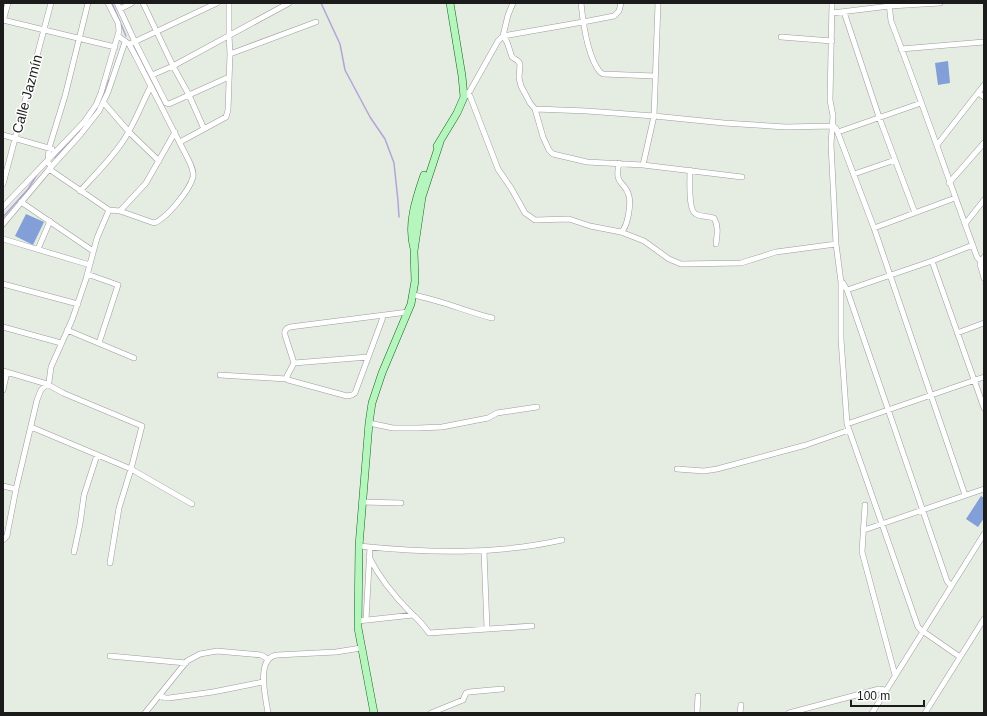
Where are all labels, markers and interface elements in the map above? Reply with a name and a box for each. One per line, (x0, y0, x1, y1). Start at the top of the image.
street label: Calle Jazmín (9, 53, 45, 135)
scale bar (851, 682, 924, 708)
text: 100 m (857, 689, 890, 703)

